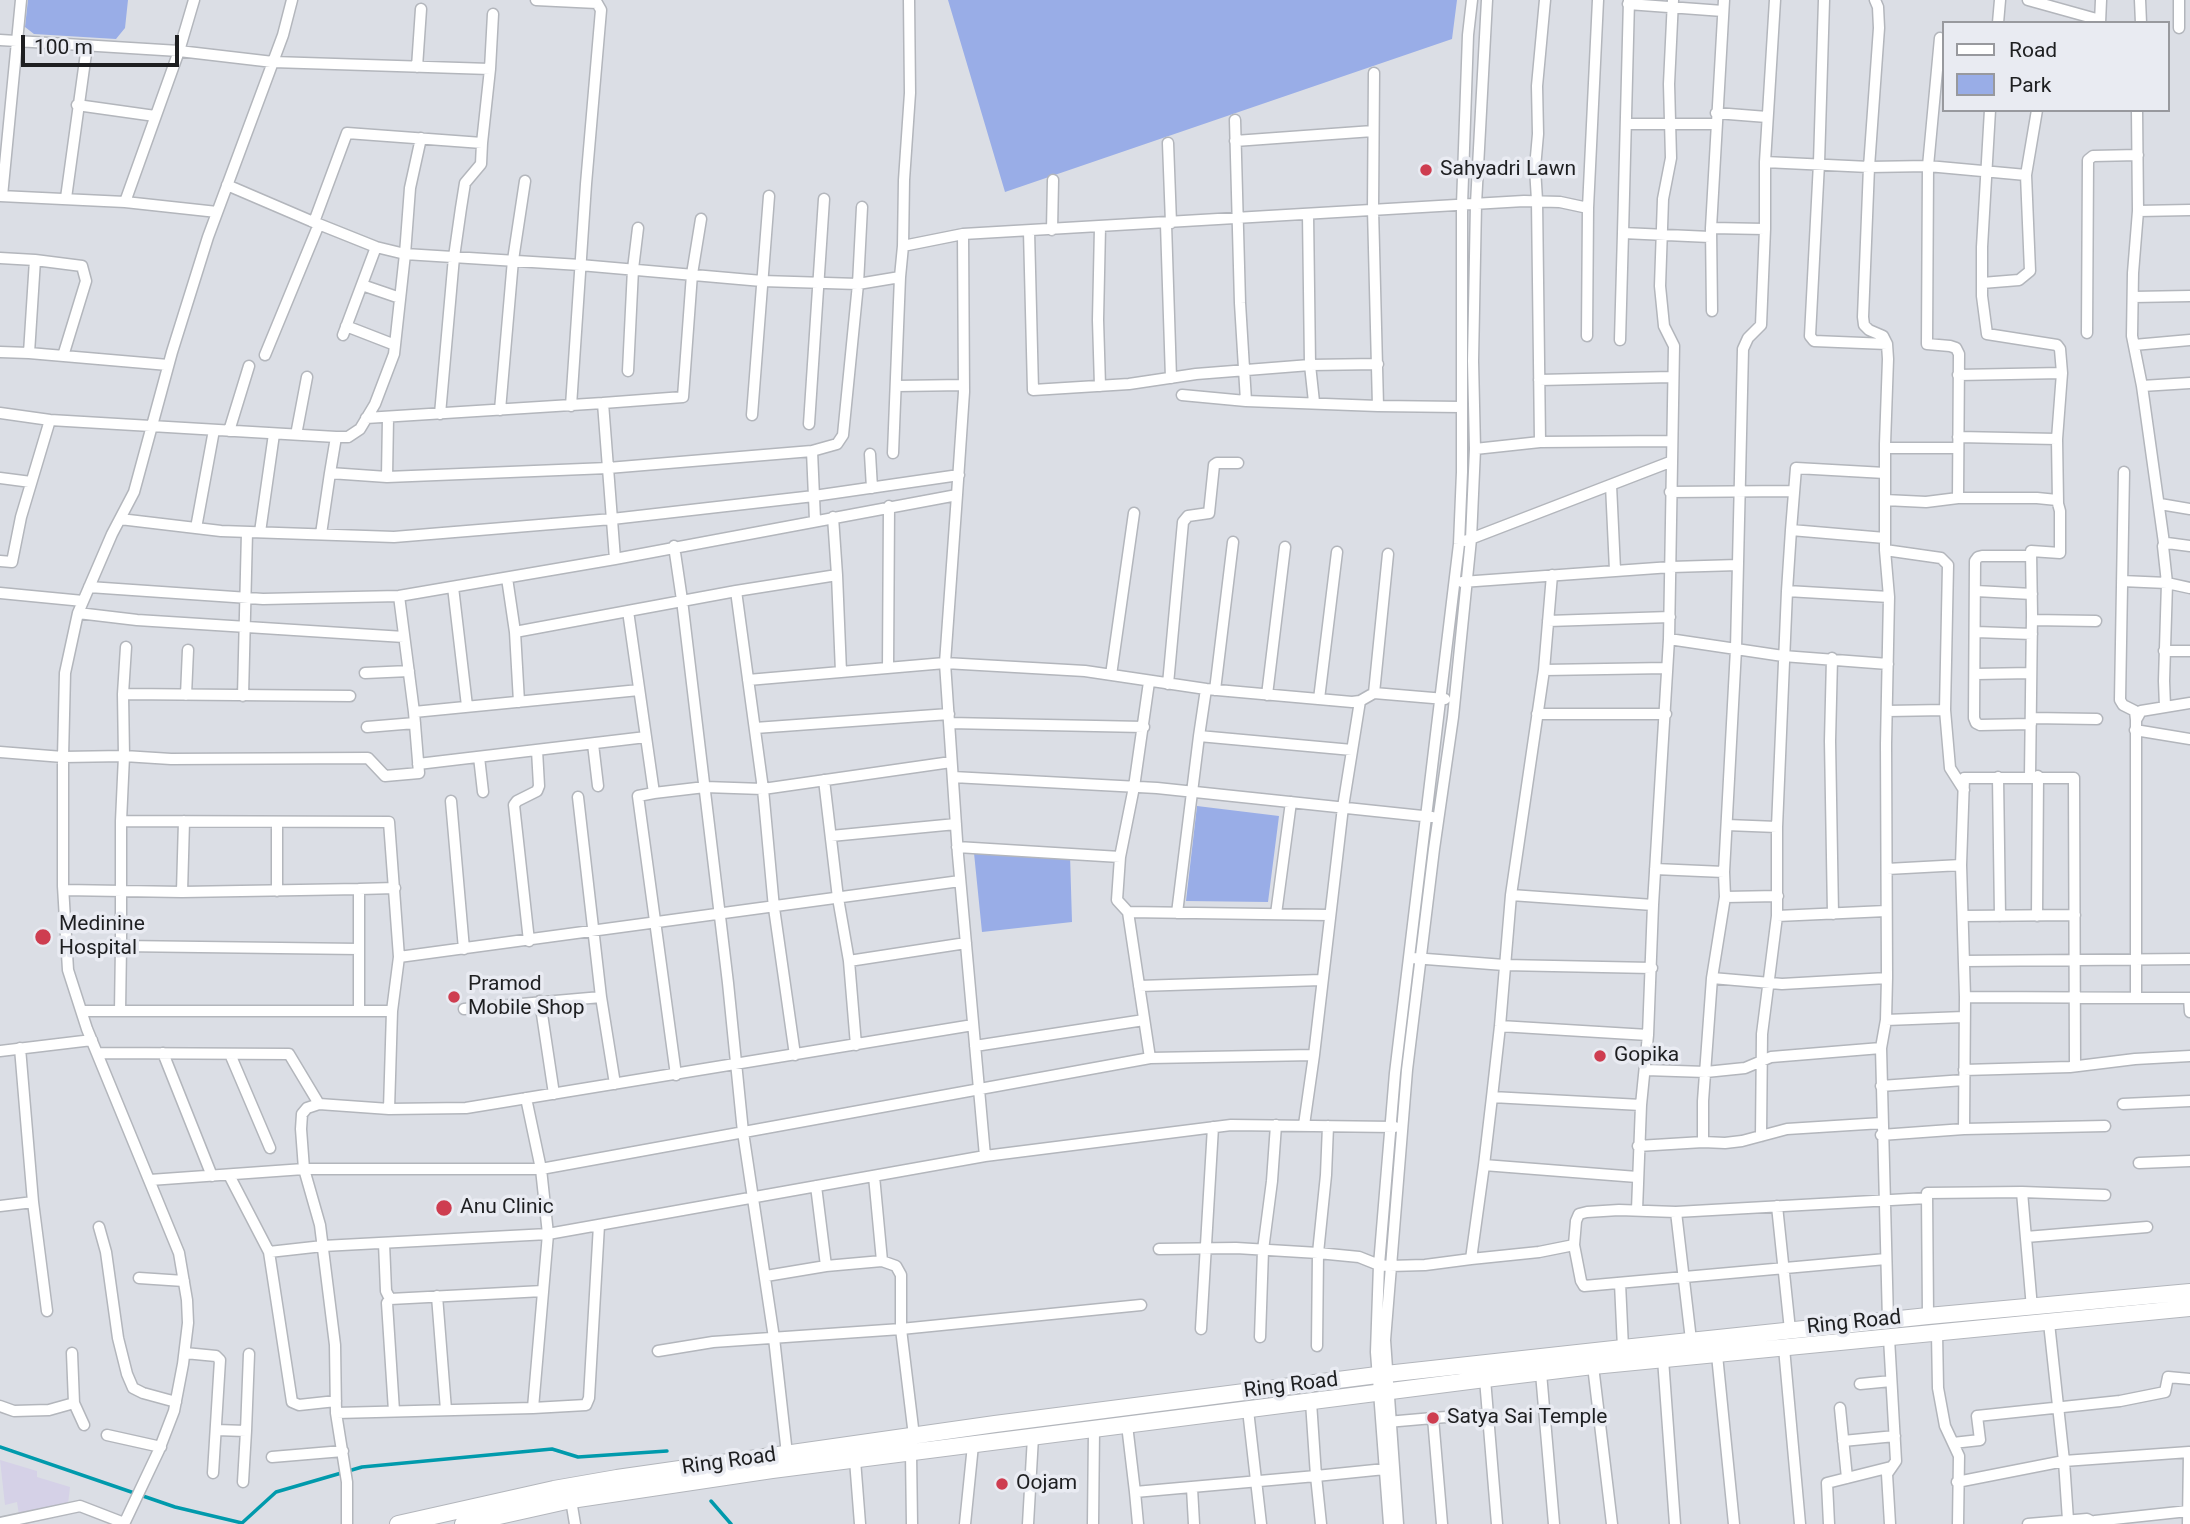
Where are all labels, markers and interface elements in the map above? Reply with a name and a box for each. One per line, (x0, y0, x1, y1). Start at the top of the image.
scale bar (24, 21, 182, 65)
legend (1941, 21, 2169, 112)
text: 100 m (34, 35, 93, 59)
text: Road (2009, 38, 2057, 62)
text: Park (2009, 73, 2051, 97)
place label: Sahyadri Lawn (1440, 157, 1576, 183)
marker: Sahyadri Lawn (1418, 162, 1434, 178)
place label: Medinine Hospital (59, 912, 145, 962)
marker: Medinine Hospital (33, 927, 53, 947)
place label: Pramod Mobile Shop (468, 972, 584, 1022)
marker: Pramod Mobile Shop (446, 989, 462, 1005)
place label: Gopika (1614, 1043, 1679, 1069)
marker: Gopika (1592, 1048, 1608, 1064)
place label: Anu Clinic (460, 1195, 554, 1221)
marker: Anu Clinic (434, 1198, 454, 1218)
street label: Ring Road (1806, 1306, 1902, 1340)
street label: Ring Road (1242, 1368, 1340, 1404)
place label: Satya Sai Temple (1447, 1405, 1607, 1431)
marker: Satya Sai Temple (1425, 1410, 1441, 1426)
street label: Ring Road (680, 1443, 778, 1481)
place label: Oojam (1016, 1471, 1077, 1497)
marker: Oojam (994, 1476, 1010, 1492)

